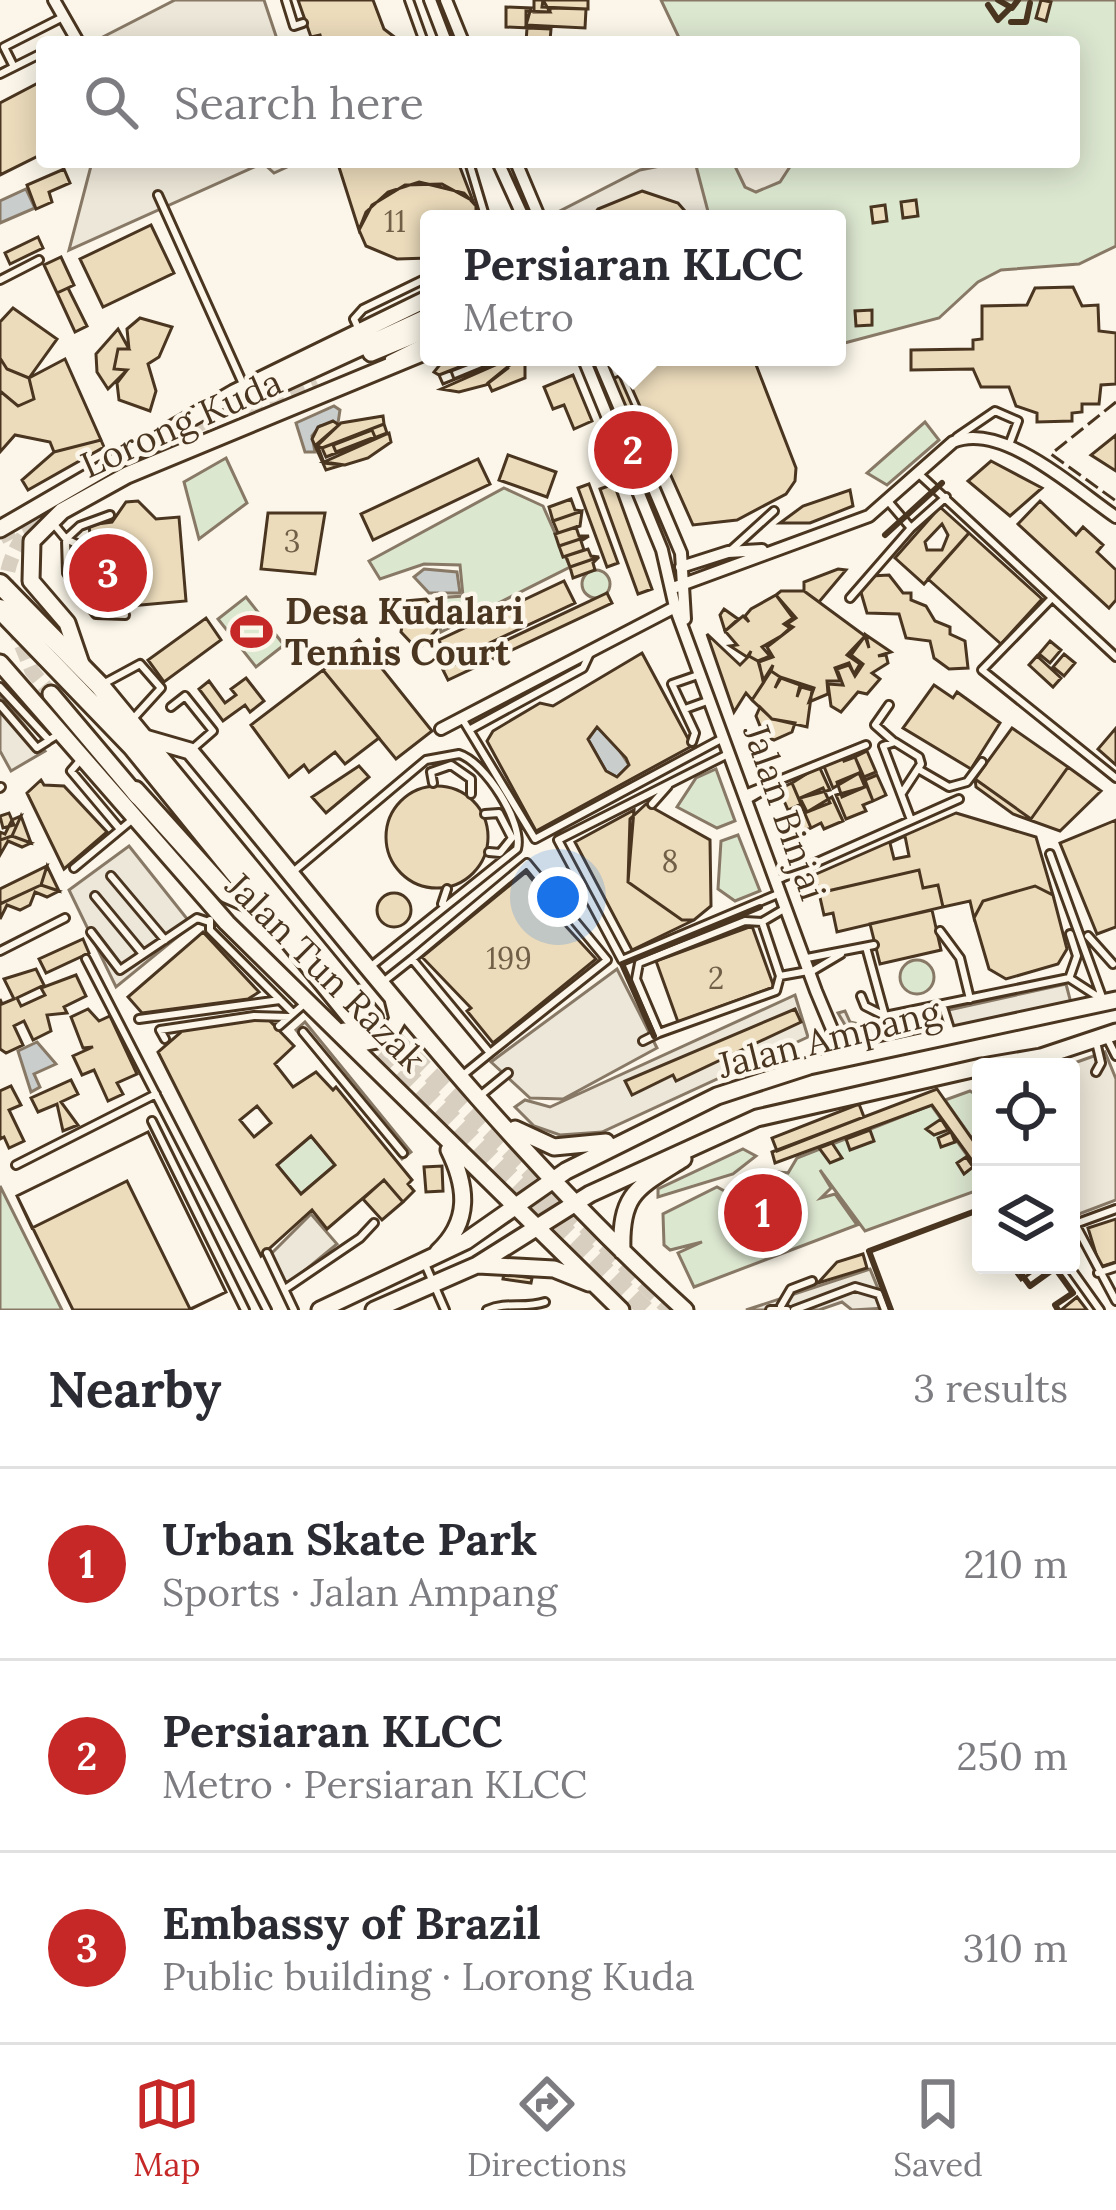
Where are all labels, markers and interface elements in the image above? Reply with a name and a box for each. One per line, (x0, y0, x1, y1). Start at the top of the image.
search box (36, 36, 1080, 168)
icon: search (78, 69, 144, 135)
text: Search here (174, 74, 424, 131)
house number: 11 (384, 202, 406, 240)
popup (420, 210, 846, 366)
text: Persiaran KLCC (463, 235, 803, 292)
text: Metro (463, 292, 574, 342)
street label: Lorong Kuda (73, 358, 289, 488)
pin: 2 (594, 405, 672, 495)
house number: 3 (284, 522, 300, 560)
pin: 3 (69, 528, 147, 618)
place label: Desa Kudalari Tennis Court (285, 588, 524, 675)
sports icon: Desa Kudalari Tennis Court (228, 609, 274, 655)
street label: Jalan Binjai (733, 717, 837, 906)
house number: 8 (662, 842, 678, 880)
street label: Jalan Tun Razak (216, 862, 436, 1082)
your location (528, 867, 588, 927)
house number: 199 (486, 939, 532, 977)
house number: 2 (708, 959, 724, 997)
street label: Jalan Ampang (712, 988, 946, 1088)
map controls (972, 1058, 1080, 1274)
button: locate (972, 1058, 1080, 1166)
button: layers (972, 1166, 1080, 1274)
pin: 1 (724, 1168, 802, 1258)
text: Nearby (48, 1356, 221, 1421)
text: 3 results (913, 1363, 1068, 1413)
text: Urban Skate Park (162, 1510, 537, 1567)
text: 1 (79, 1539, 95, 1589)
text: 210 m (964, 1539, 1068, 1589)
text: Sports · Jalan Ampang (162, 1567, 557, 1617)
text: Persiaran KLCC (162, 1702, 502, 1759)
text: 2 (77, 1731, 97, 1781)
text: 250 m (956, 1731, 1068, 1781)
text: Metro · Persiaran KLCC (162, 1759, 587, 1809)
text: Embassy of Brazil (162, 1894, 541, 1951)
text: 3 (76, 1923, 98, 1973)
text: 310 m (963, 1923, 1068, 1973)
text: Public building · Lorong Kuda (162, 1951, 695, 2001)
tab: Map (133, 2071, 200, 2185)
tab: Directions (467, 2071, 627, 2185)
tab: Saved (893, 2071, 983, 2185)

